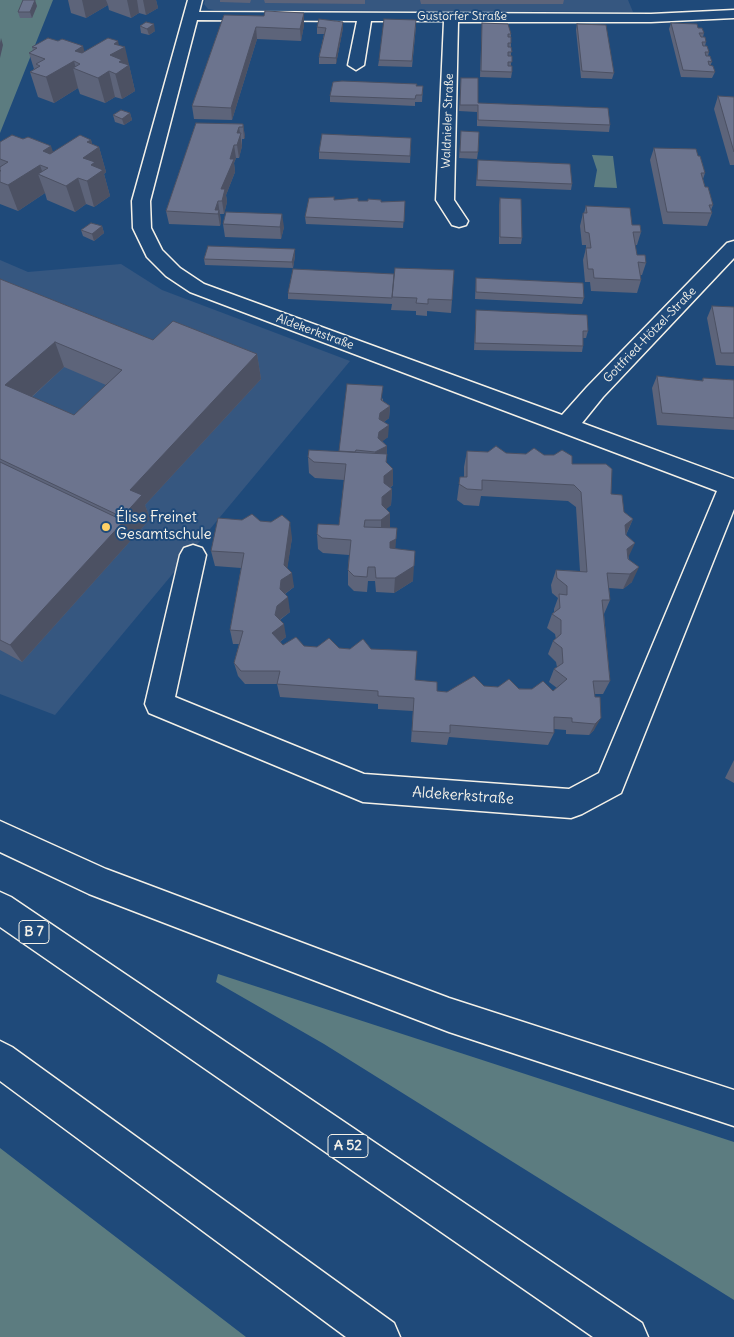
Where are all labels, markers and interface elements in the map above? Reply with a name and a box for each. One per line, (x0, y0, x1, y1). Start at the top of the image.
street label: Gustorfer Straße (417, 10, 507, 24)
street label: Waldnieler Straße (439, 73, 457, 169)
street label: Gottfried-Hötzel-Straße (601, 284, 699, 386)
street label: Aldekerkstraße (274, 311, 356, 353)
place label: Élise Freinet Gesamtschule (116, 509, 212, 544)
marker: Élise Freinet Gesamtschule (100, 521, 112, 533)
street label: Aldekerkstraße (412, 783, 514, 809)
road number: B 7 (19, 920, 49, 944)
road number: A 52 (328, 1134, 368, 1158)

